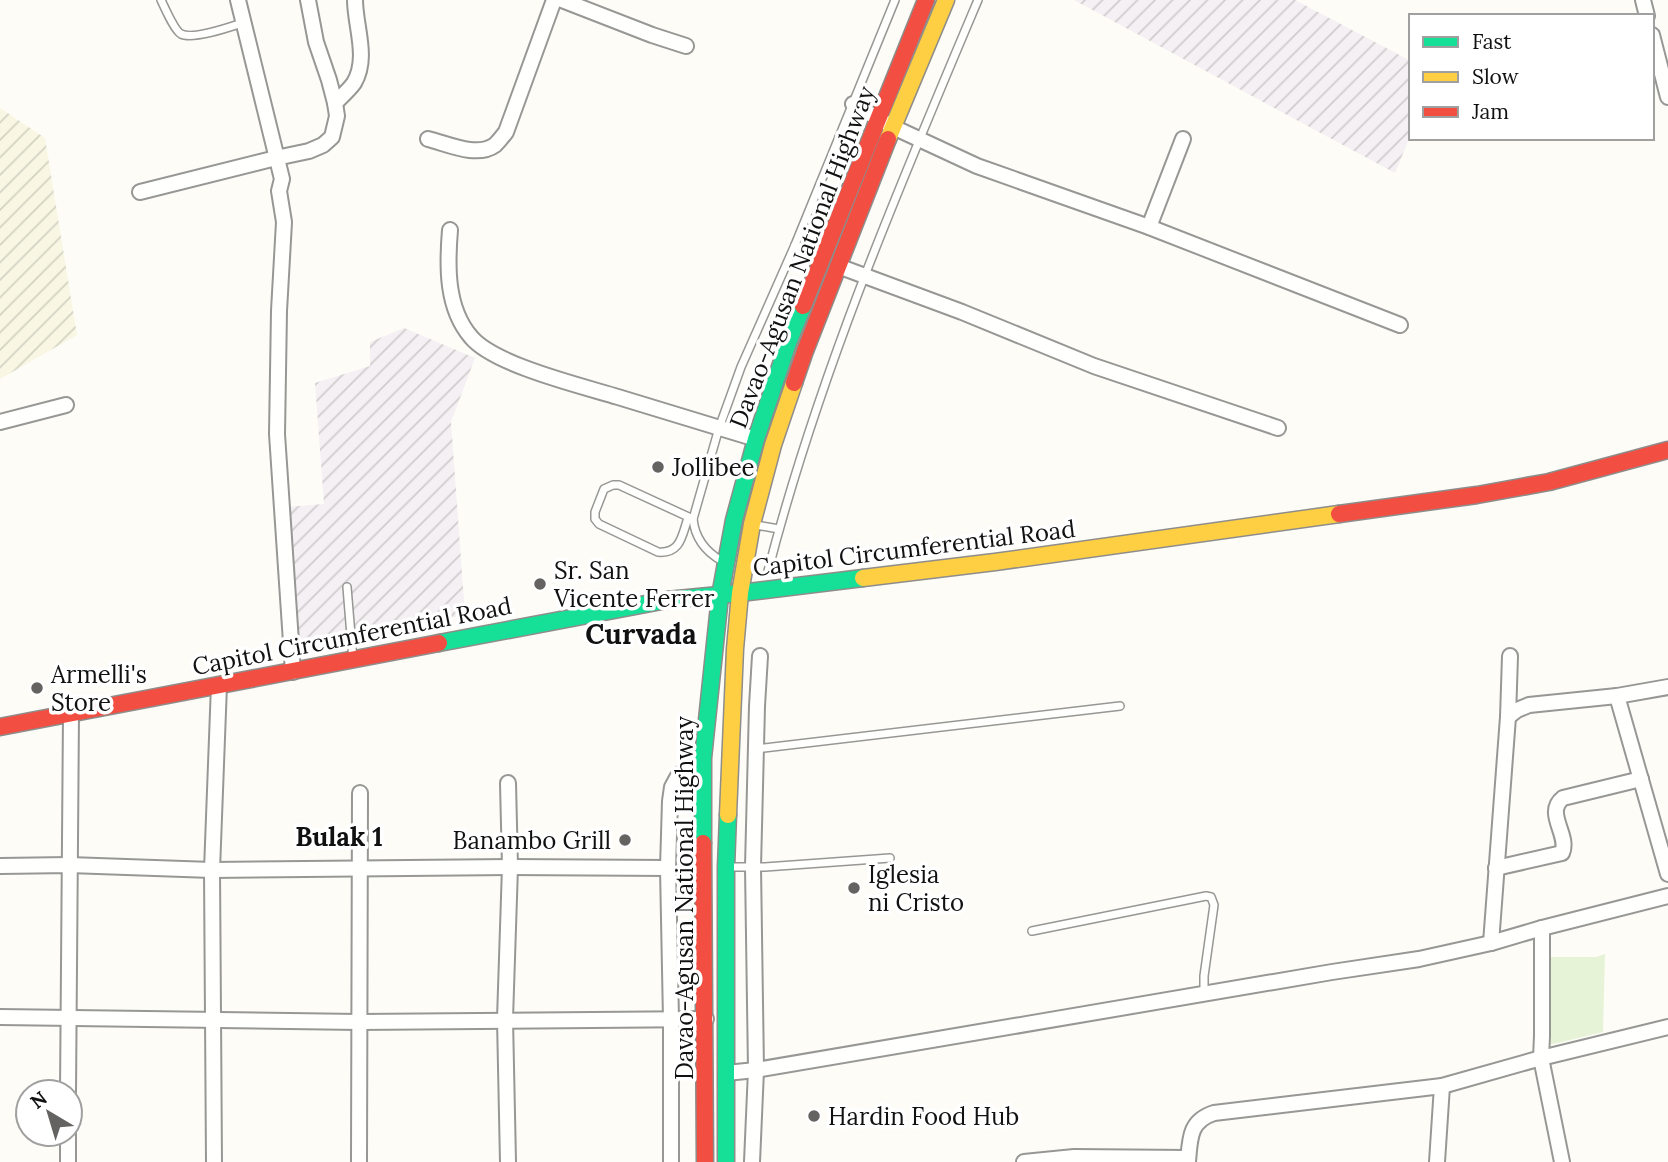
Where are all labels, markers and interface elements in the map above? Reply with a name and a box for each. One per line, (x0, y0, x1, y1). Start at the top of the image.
legend (1409, 14, 1654, 140)
text: Fast (1472, 28, 1512, 55)
text: Slow (1472, 63, 1519, 90)
street label: Davao-Agusan National Highway (722, 81, 882, 432)
text: Jam (1471, 98, 1509, 125)
place label: Jollibee (671, 452, 755, 483)
marker: Jollibee (650, 459, 666, 475)
street label: Capitol Circumferential Road (751, 513, 1077, 583)
place label: Sr. San Vicente Ferrer (553, 555, 715, 614)
marker: Sr. San Vicente Ferrer (532, 576, 548, 592)
street label: Capitol Circumferential Road (190, 590, 514, 682)
district label: Curvada (585, 616, 697, 652)
place label: Armelli's Store (50, 659, 147, 718)
marker: Armelli's Store (29, 680, 45, 696)
street label: Davao-Agusan National Highway (669, 716, 700, 1080)
district label: Bulak 1 (295, 820, 383, 853)
place label: Banambo Grill (453, 825, 611, 856)
marker: Banambo Grill (617, 832, 633, 848)
place label: Iglesia ni Cristo (868, 859, 964, 918)
marker: Iglesia ni Cristo (846, 880, 862, 896)
north arrow (14, 1078, 84, 1148)
text: N (25, 1085, 52, 1114)
place label: Hardin Food Hub (828, 1101, 1019, 1132)
marker: Hardin Food Hub (806, 1108, 822, 1124)

